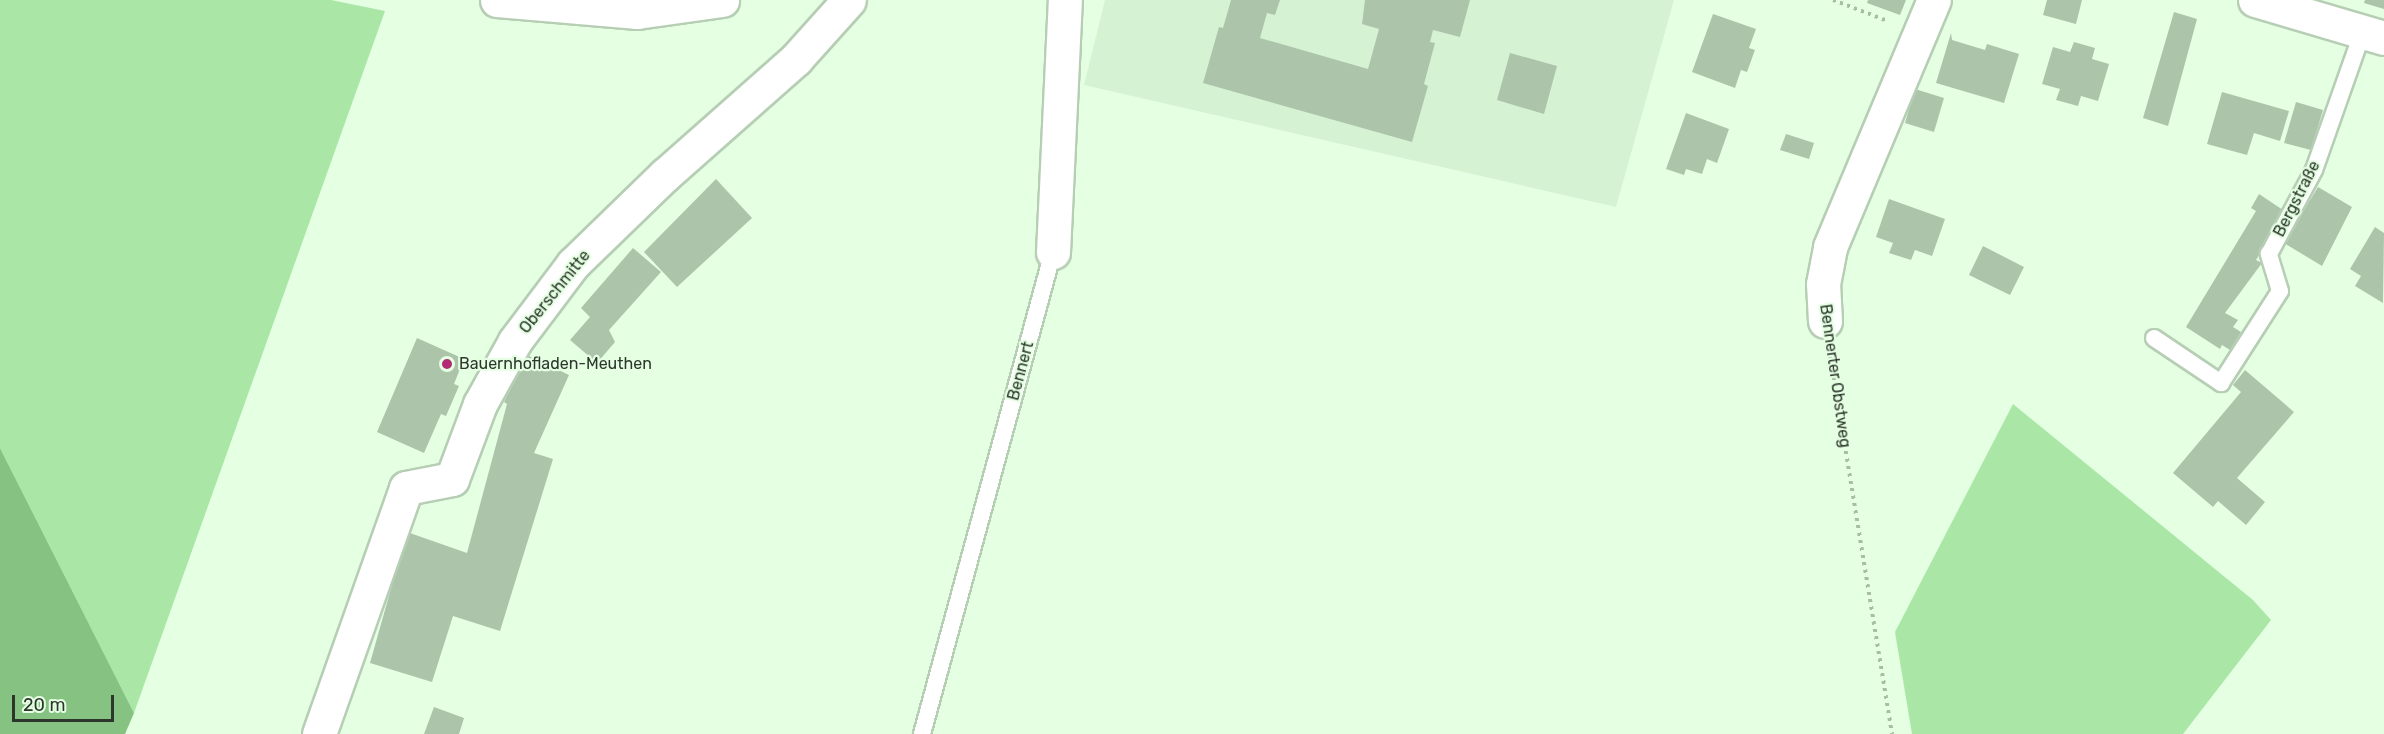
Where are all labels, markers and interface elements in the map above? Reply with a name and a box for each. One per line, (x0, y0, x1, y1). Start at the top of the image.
street label: Bergstraße (2270, 158, 2324, 240)
street label: Oberschmitte (516, 246, 594, 338)
street label: Bennerter Obstweg (1815, 303, 1855, 449)
street label: Bennert (1004, 339, 1038, 403)
place label: Bauernhofladen-Meuthen (459, 354, 652, 374)
marker: Bauernhofladen-Meuthen (440, 357, 454, 371)
scale bar (15, 683, 117, 721)
text: 20 m (23, 694, 65, 716)

